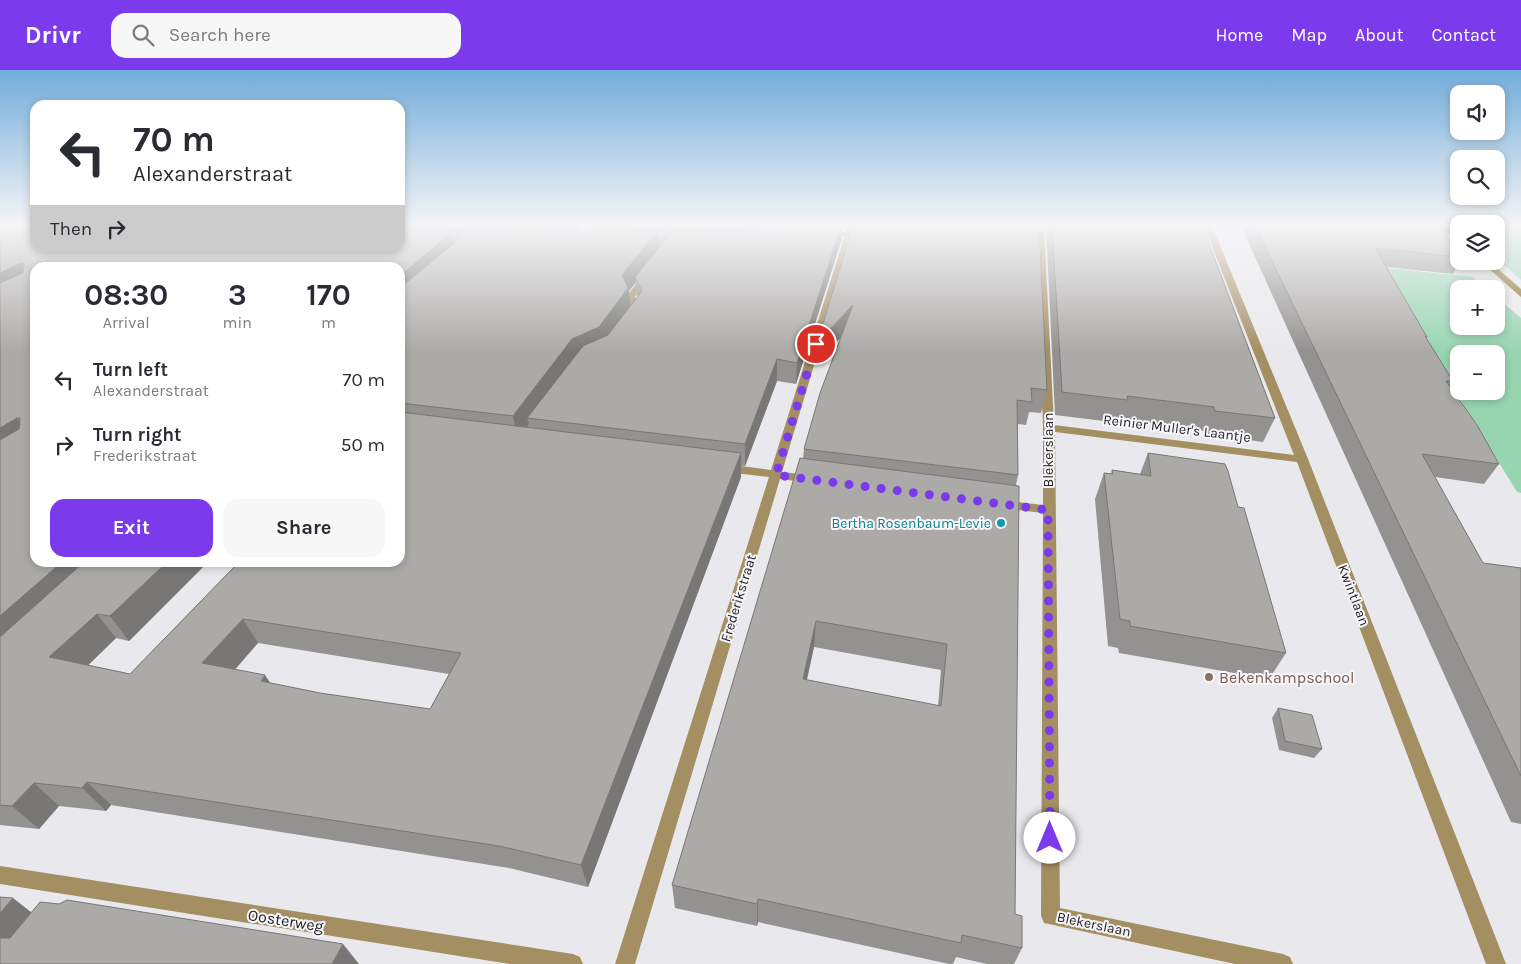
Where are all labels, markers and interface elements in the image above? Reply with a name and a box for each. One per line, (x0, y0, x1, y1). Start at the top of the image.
search box (111, 13, 461, 58)
text: Drivr (25, 21, 81, 49)
icon: search (129, 21, 157, 49)
text: Search here (169, 24, 271, 46)
text: Home (1215, 24, 1263, 46)
text: Map (1291, 24, 1327, 46)
text: About (1355, 24, 1404, 46)
text: Contact (1432, 24, 1496, 46)
map controls (1450, 85, 1505, 400)
button: sound (1450, 85, 1505, 140)
text: 70 m (133, 119, 215, 160)
icon: left (50, 120, 115, 185)
button: search (1450, 150, 1505, 205)
text: Alexanderstraat (133, 161, 292, 187)
icon: right (102, 215, 130, 243)
button: layers (1450, 215, 1505, 270)
text: Then (50, 218, 92, 240)
text: 08:30 (84, 277, 168, 313)
text: 3 (228, 277, 247, 313)
text: 170 (306, 277, 351, 313)
button: + (1450, 280, 1505, 335)
text: Arrival (103, 313, 150, 332)
text: min (223, 313, 252, 332)
text: m (321, 313, 336, 332)
pin (795, 323, 837, 365)
icon: arrive (802, 330, 830, 358)
button: − (1450, 345, 1505, 400)
text: Turn left (93, 359, 168, 381)
icon: left (50, 366, 78, 394)
text: 70 m (343, 369, 385, 391)
text: Alexanderstraat (93, 381, 209, 400)
street label: Reinier Muller's Laantje (1102, 411, 1252, 446)
street label: Blekerslaan (1040, 412, 1057, 488)
text: Turn right (93, 424, 182, 446)
icon: right (50, 431, 78, 459)
text: 50 m (341, 434, 385, 456)
text: Frederikstraat (93, 446, 197, 465)
button: Exit (50, 499, 213, 557)
button: Share (223, 499, 385, 557)
place label: Bertha Rosenbaum-Levie (832, 515, 991, 532)
marker: Bertha Rosenbaum-Levie (995, 517, 1007, 529)
street label: Frederikstraat (717, 552, 760, 644)
street label: Kwintlaan (1334, 562, 1373, 628)
place label: Bekenkampschool (1219, 668, 1354, 687)
marker: Bekenkampschool (1203, 671, 1215, 683)
position arrow (1023, 811, 1075, 863)
street label: Oosterweg (247, 905, 325, 936)
street label: Blekerslaan (1055, 908, 1132, 941)

